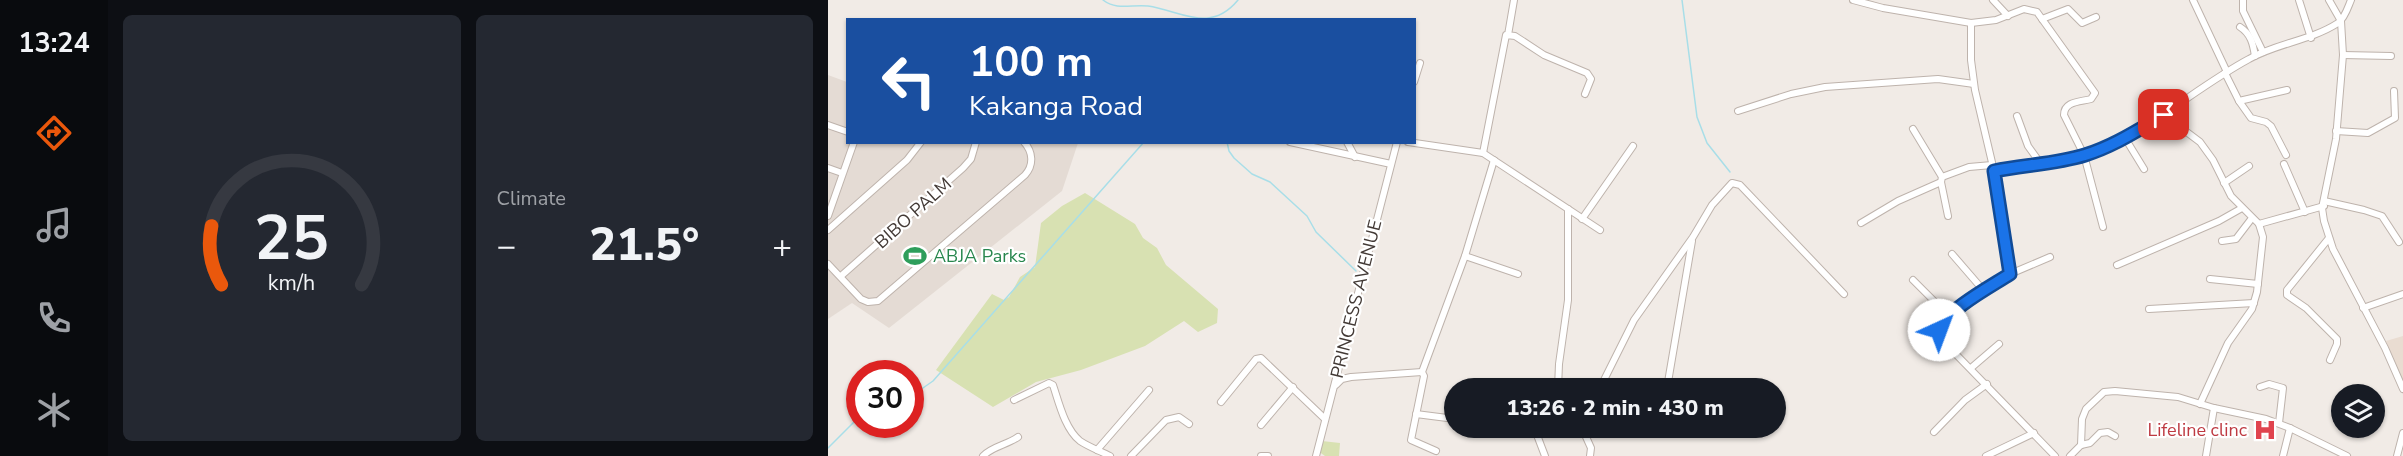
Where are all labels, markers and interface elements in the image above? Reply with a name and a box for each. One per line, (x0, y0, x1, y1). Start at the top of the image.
text: 13:24 (18, 25, 90, 62)
text: 100 m (969, 34, 1093, 91)
icon: left (870, 42, 948, 120)
text: Kakanga Road (969, 88, 1143, 125)
pin (2138, 89, 2189, 140)
icon: arrive (2147, 98, 2180, 131)
icon: directions (33, 112, 75, 154)
street label: BIBO PALM (869, 172, 957, 254)
text: Climate (497, 185, 566, 212)
text: 25 (254, 196, 329, 281)
icon: music (33, 204, 75, 246)
text: 21.5° (589, 215, 699, 276)
street label: PRINCESS AVENUE (1325, 217, 1387, 381)
text: − (497, 224, 516, 269)
text: + (772, 224, 792, 269)
sports icon: ABJA Parks (902, 243, 928, 269)
place label: ABJA Parks (933, 244, 1026, 268)
text: km/h (268, 268, 315, 298)
icon: phone (33, 297, 75, 339)
position arrow (1907, 298, 1971, 362)
speed limit sign: 30 (846, 360, 924, 438)
map controls (2331, 384, 2385, 438)
button: layers (2331, 384, 2385, 438)
icon: climate (33, 389, 75, 431)
text: 13:26 · 2 min · 430 m (1506, 393, 1724, 423)
hospital icon: Lifeline clinc (2252, 417, 2278, 443)
place label: Lifeline clinc (2147, 418, 2247, 442)

